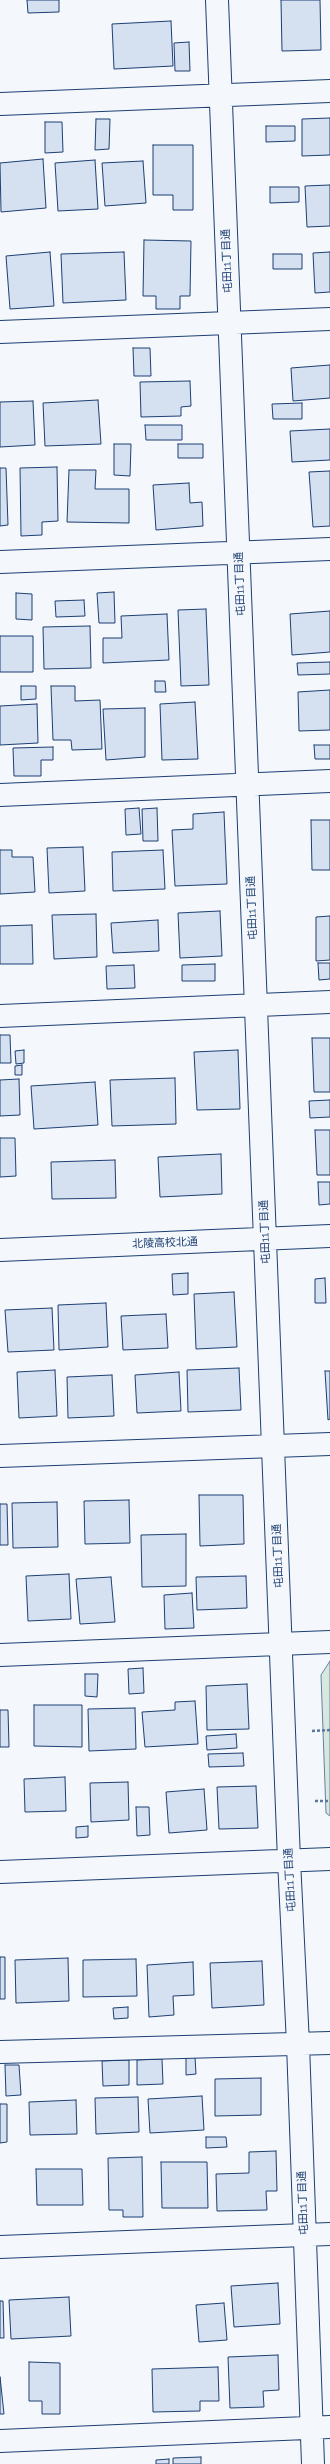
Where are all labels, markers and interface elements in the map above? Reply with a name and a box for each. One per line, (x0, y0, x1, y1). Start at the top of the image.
street label: 屯田11丁目通 (219, 229, 235, 293)
street label: 屯田11丁目通 (232, 552, 248, 616)
street label: 屯田11丁目通 (244, 876, 260, 940)
street label: 屯田11丁目通 (257, 1200, 273, 1264)
street label: 北陵高校北通 (132, 1235, 198, 1251)
street label: 屯田11丁目通 (270, 1524, 286, 1588)
street label: 屯田11丁目通 (282, 1847, 298, 1913)
street label: 屯田11丁目通 (295, 2171, 311, 2235)

